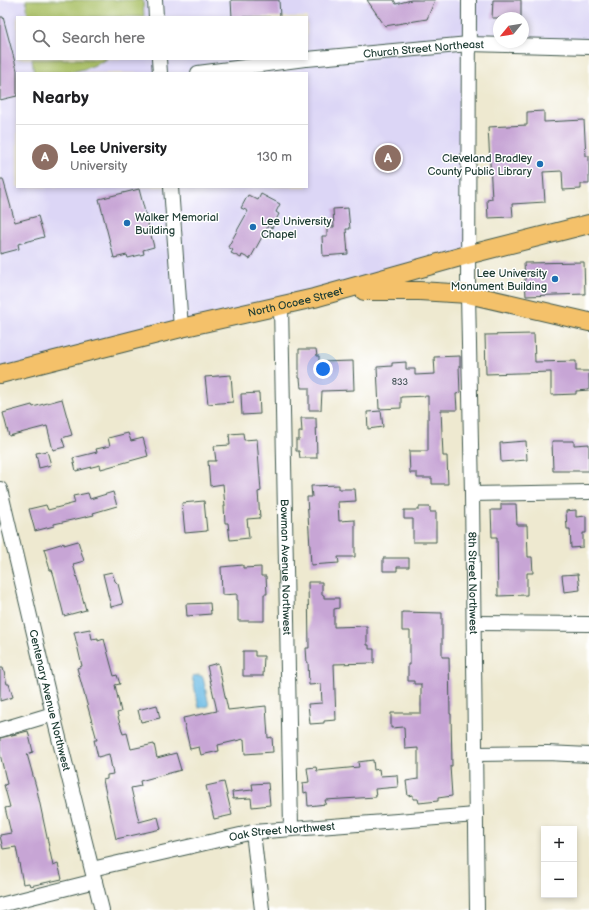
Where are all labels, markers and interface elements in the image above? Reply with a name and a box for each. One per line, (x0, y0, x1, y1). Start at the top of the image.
north arrow (493, 12, 529, 48)
search box (16, 16, 308, 60)
icon: search (30, 27, 52, 49)
text: Search here (62, 29, 145, 48)
street label: Church Street Northeast (362, 38, 485, 61)
text: Nearby (32, 88, 89, 108)
text: Lee University (70, 139, 167, 158)
pin: A (375, 143, 401, 173)
text: A (41, 149, 49, 165)
text: 130 m (257, 149, 292, 165)
place label: Cleveland Bradley County Public Library (427, 152, 532, 178)
text: University (70, 158, 127, 174)
marker: Cleveland Bradley County Public Library (535, 159, 545, 169)
place label: Walker Memorial Building (135, 211, 218, 237)
place label: Lee University Chapel (261, 215, 332, 241)
marker: Walker Memorial Building (122, 218, 132, 228)
marker: Lee University Chapel (248, 222, 258, 232)
place label: Lee University Monument Building (451, 267, 547, 293)
marker: Lee University Monument Building (550, 274, 560, 284)
street label: North Ocoee Street (246, 284, 345, 320)
your location (313, 359, 333, 379)
house number: 833 (392, 377, 409, 388)
street label: Bowman Avenue Northwest (278, 499, 293, 636)
street label: 8th Street Northwest (465, 532, 480, 635)
street label: Centenary Avenue Northwest (26, 628, 73, 773)
street label: Oak Street Northwest (228, 820, 336, 844)
map controls (541, 826, 577, 898)
button: + (541, 826, 577, 862)
button: − (541, 862, 577, 898)

